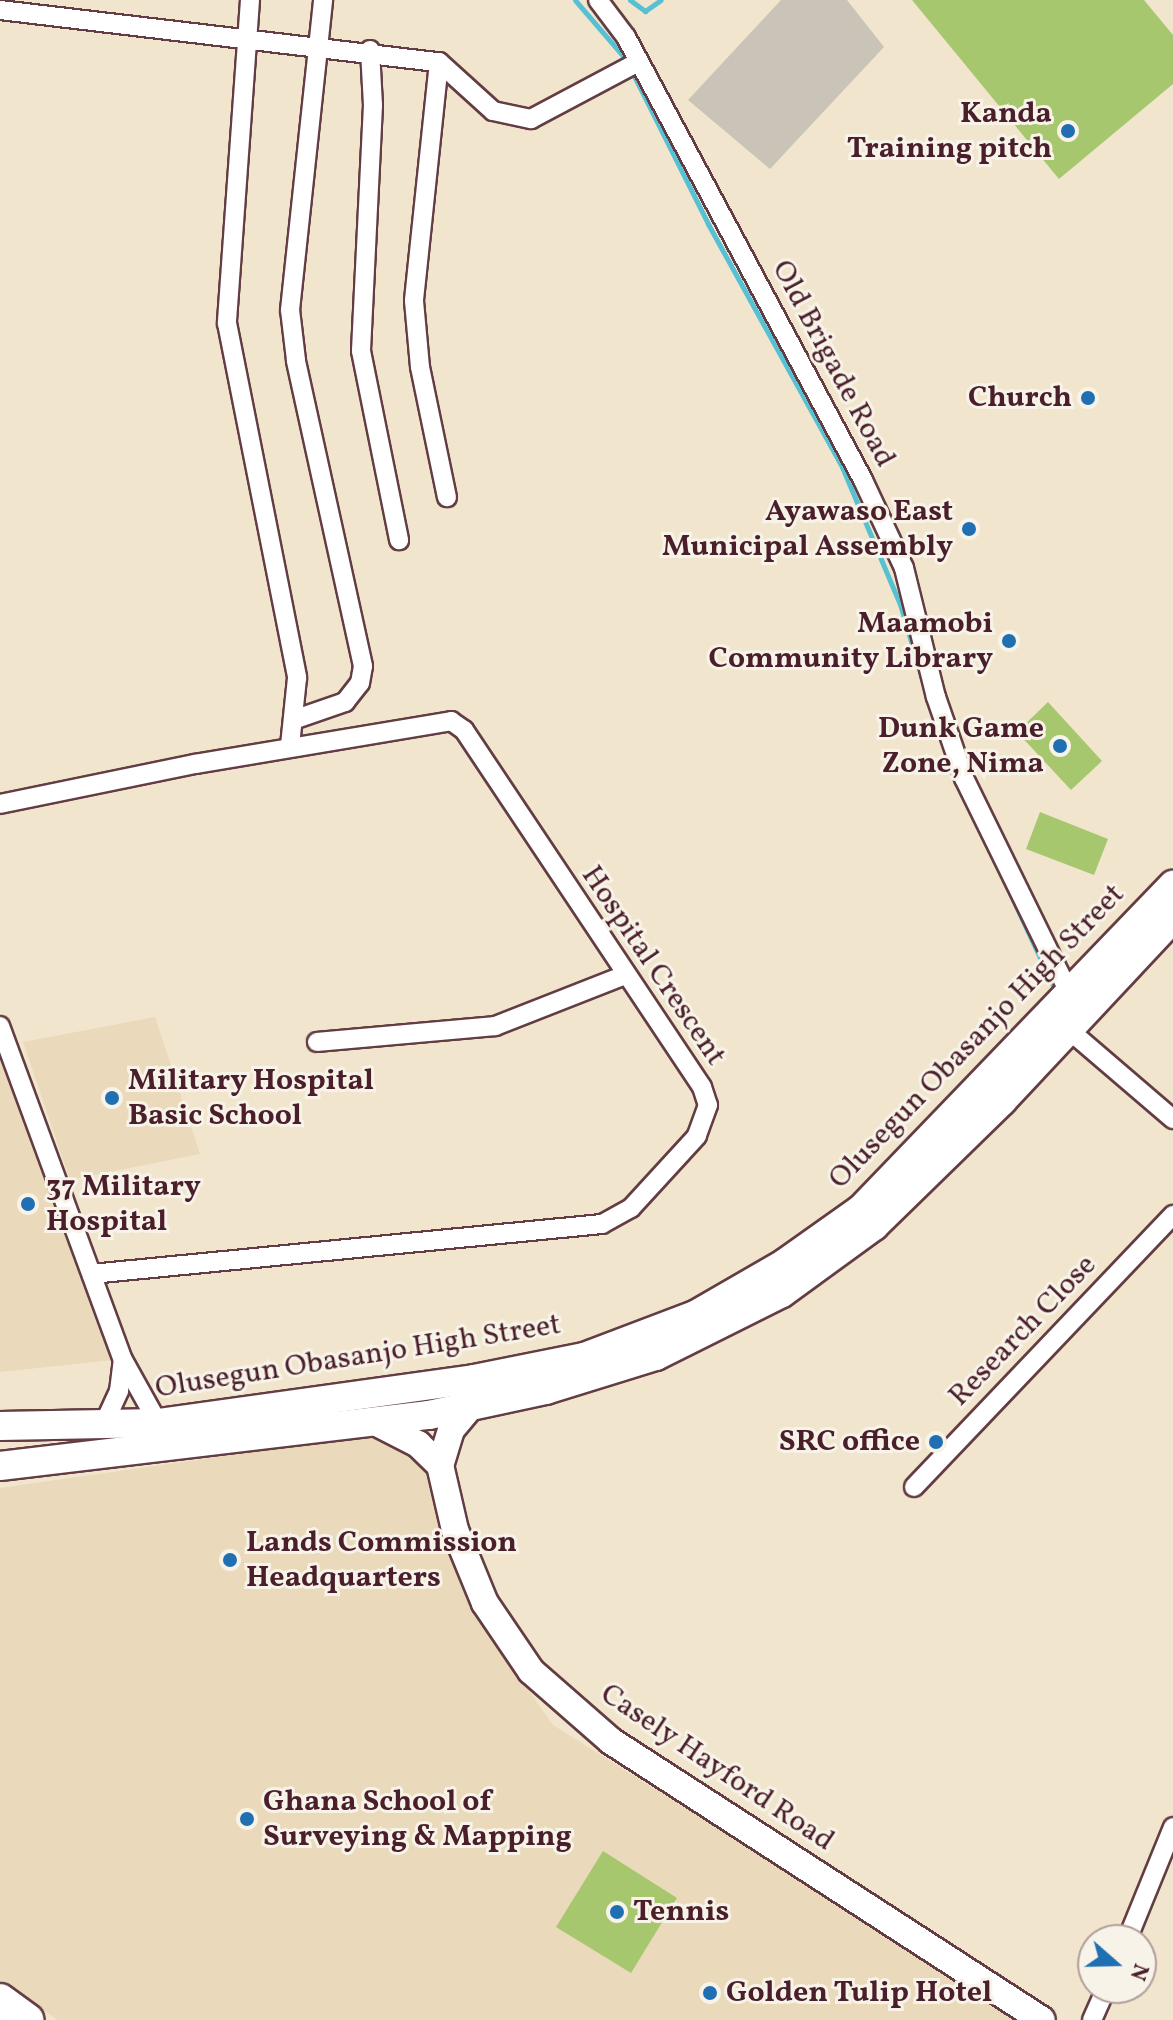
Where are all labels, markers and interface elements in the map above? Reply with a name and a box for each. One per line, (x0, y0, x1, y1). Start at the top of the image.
place label: Kanda Training pitch (847, 96, 1052, 166)
marker: Kanda Training pitch (1059, 122, 1077, 140)
street label: Old Brigade Road (763, 254, 903, 474)
place label: Church (968, 380, 1072, 416)
marker: Church (1079, 389, 1097, 407)
place label: Ayawaso East Municipal Assembly (662, 494, 953, 564)
marker: Ayawaso East Municipal Assembly (960, 520, 978, 538)
place label: Maamobi Community Library (708, 606, 993, 676)
marker: Maamobi Community Library (1000, 632, 1018, 650)
place label: Dunk Game Zone, Nima (878, 711, 1044, 782)
marker: Dunk Game Zone, Nima (1051, 737, 1069, 755)
street label: Hospital Crescent (573, 859, 733, 1073)
street label: Olusegun Obasanjo High Street (822, 877, 1132, 1197)
place label: Military Hospital Basic School (128, 1063, 374, 1134)
marker: Military Hospital Basic School (103, 1089, 121, 1107)
place label: 37 Military Hospital (46, 1169, 201, 1240)
marker: 37 Military Hospital (17, 1193, 39, 1215)
street label: Research Close (942, 1248, 1104, 1414)
street label: Olusegun Obasanjo High Street (153, 1307, 563, 1407)
place label: SRC office (779, 1424, 920, 1460)
marker: SRC office (927, 1433, 945, 1451)
place label: Lands Commission Headquarters (246, 1525, 517, 1596)
marker: Lands Commission Headquarters (221, 1551, 239, 1569)
street label: Casely Hayford Road (593, 1676, 841, 1860)
place label: Ghana School of Surveying & Mapping (263, 1784, 572, 1854)
marker: Ghana School of Surveying & Mapping (238, 1810, 256, 1828)
place label: Tennis (633, 1894, 729, 1930)
marker: Tennis (608, 1903, 626, 1921)
north arrow (1077, 1924, 1157, 2004)
text: N (1121, 1959, 1155, 1984)
place label: Golden Tulip Hotel (726, 1975, 993, 2011)
marker: Golden Tulip Hotel (701, 1984, 719, 2002)

